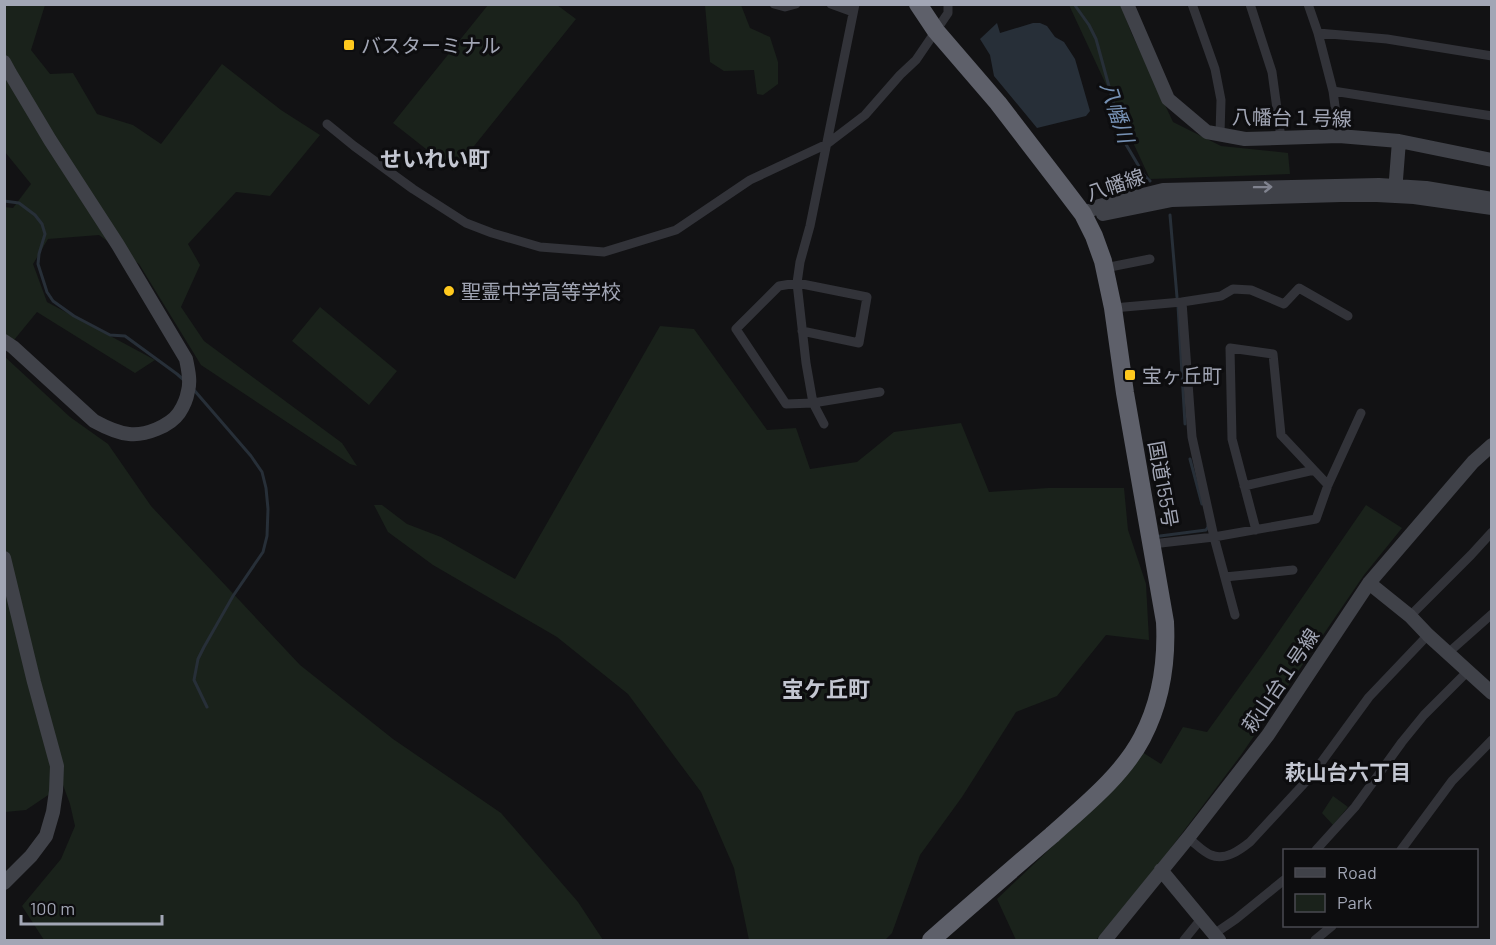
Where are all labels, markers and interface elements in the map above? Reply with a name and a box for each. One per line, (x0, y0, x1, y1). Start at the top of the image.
place label: バスターミナル (361, 33, 501, 57)
marker: バスターミナル (342, 38, 356, 52)
water label: 八幡川 (1096, 78, 1140, 148)
street label: 八幡台１号線 (1232, 104, 1352, 130)
district label: せいれい町 (380, 145, 490, 171)
street label: 八幡線 (1083, 163, 1147, 205)
one-way arrow (1253, 181, 1273, 192)
place label: 聖霊中学高等学校 (461, 279, 621, 303)
marker: 聖霊中学高等学校 (442, 284, 456, 298)
place label: 宝ヶ丘町 (1142, 363, 1222, 387)
marker: 宝ヶ丘町 (1123, 368, 1137, 382)
street label: 国道155号 (1145, 439, 1183, 529)
street label: 萩山台１号線 (1236, 624, 1324, 736)
district label: 宝ケ丘町 (782, 675, 870, 701)
district label: 萩山台六丁目 (1285, 759, 1411, 784)
legend (1283, 849, 1478, 927)
text: Road (1337, 861, 1377, 883)
scale bar (21, 888, 162, 926)
text: Park (1337, 891, 1372, 913)
text: 100 m (30, 897, 75, 919)

